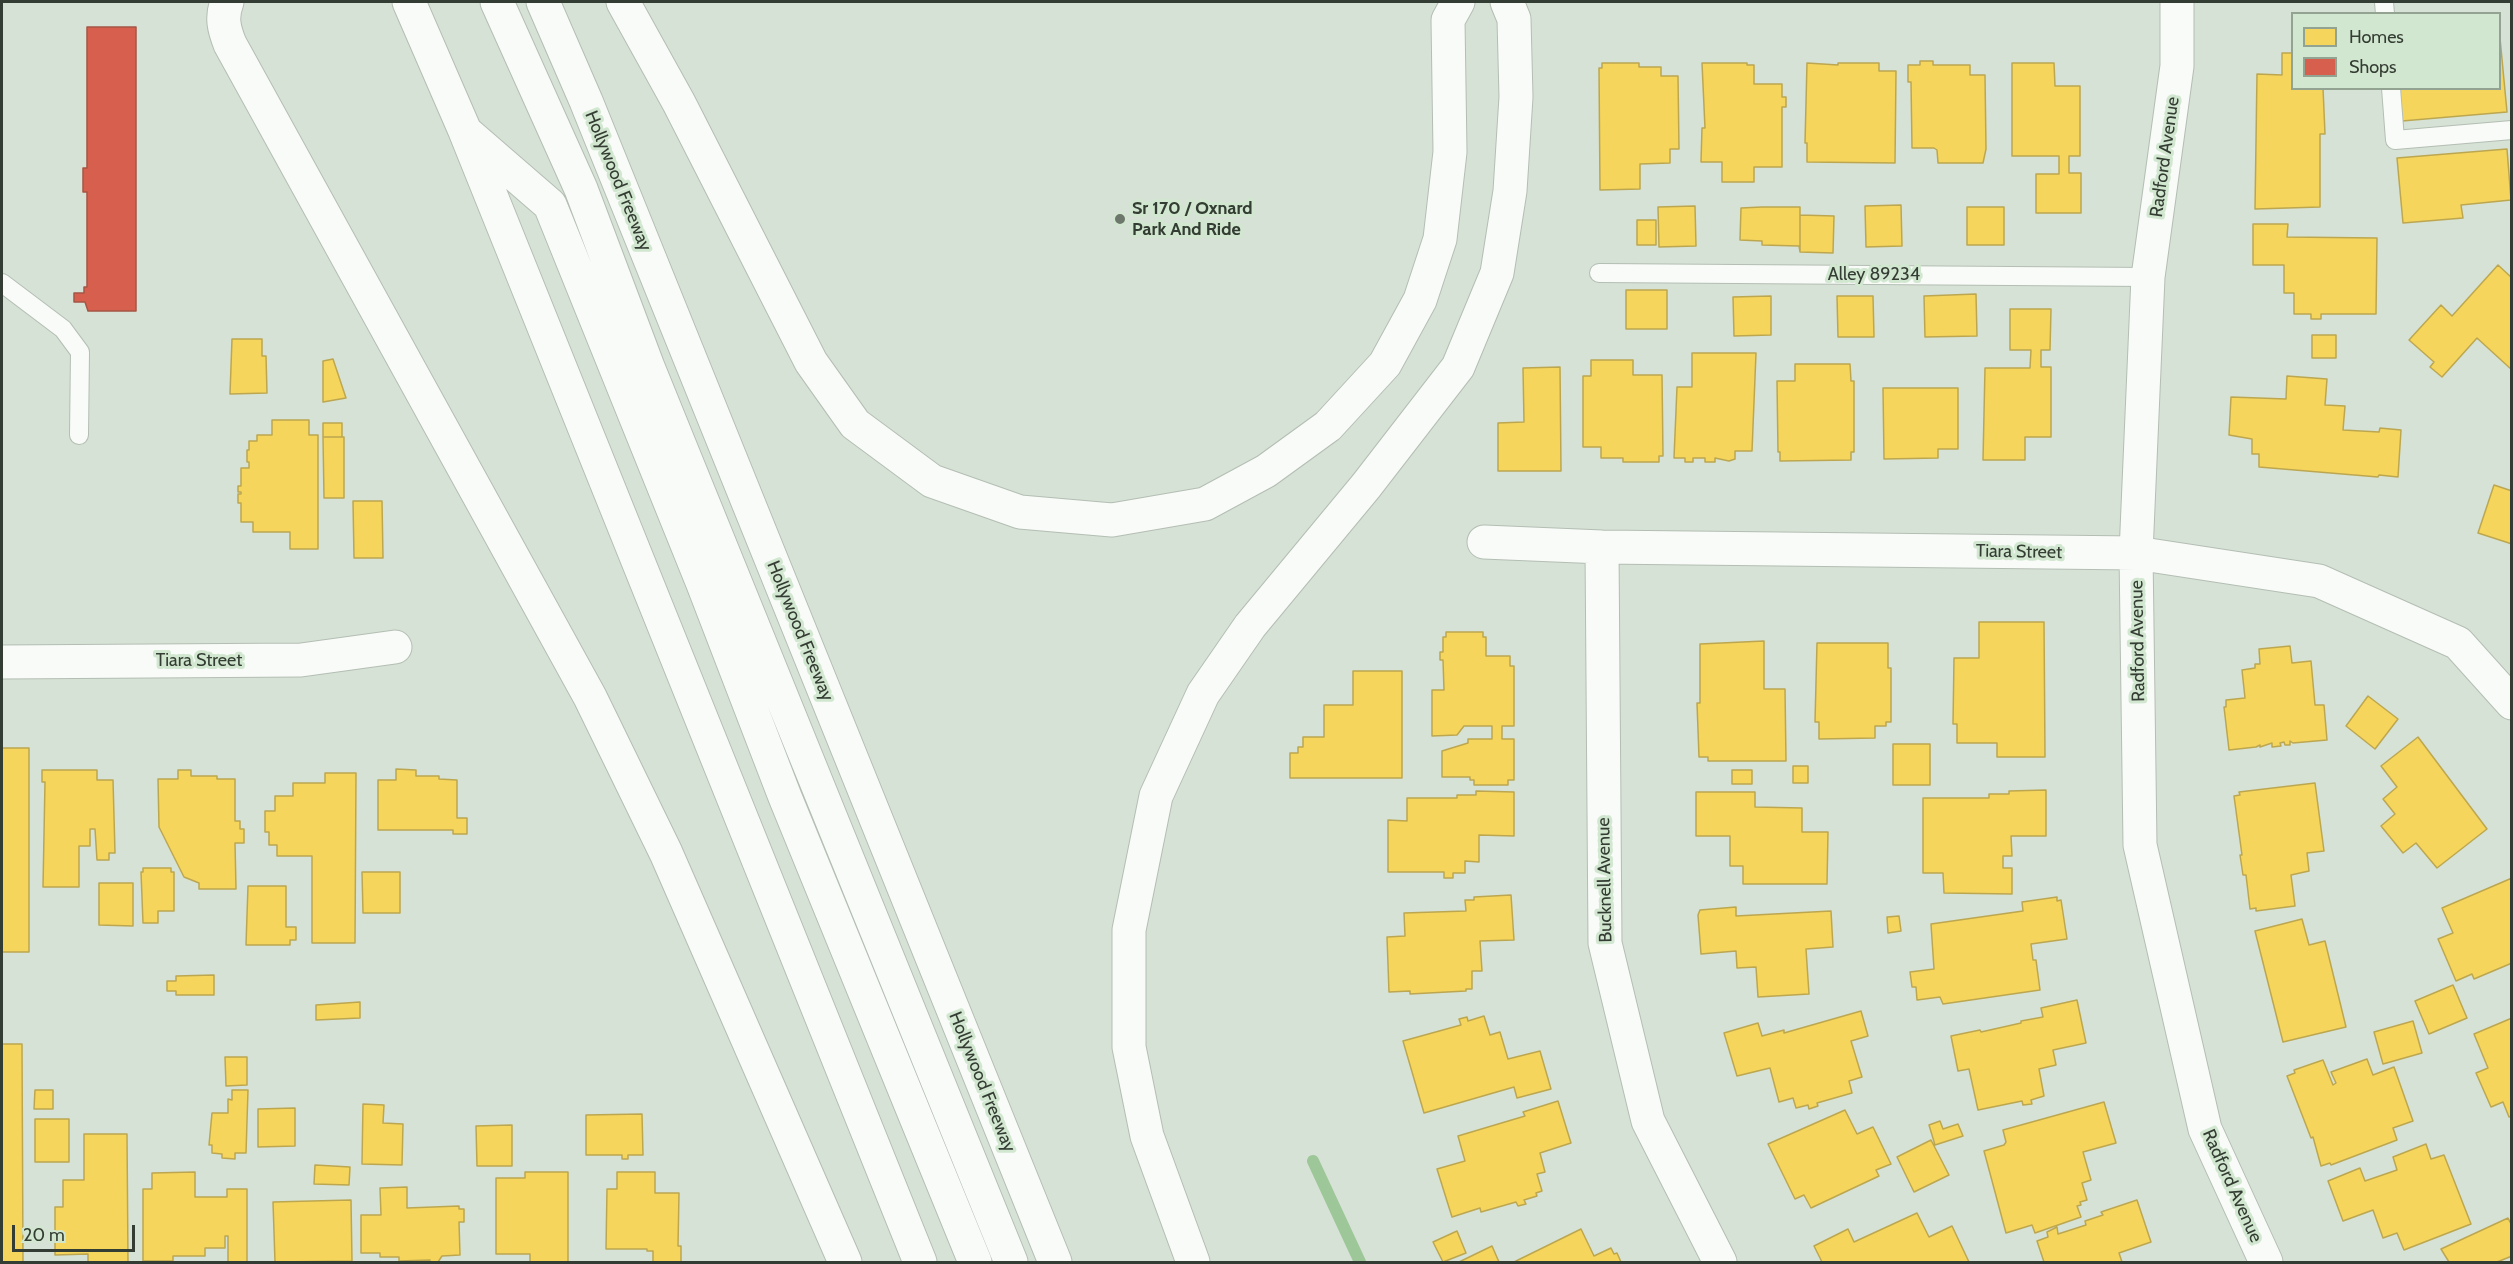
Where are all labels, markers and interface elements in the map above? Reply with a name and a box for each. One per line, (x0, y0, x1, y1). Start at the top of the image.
legend (2291, 12, 2501, 90)
text: Homes (2349, 26, 2404, 48)
text: Shops (2349, 56, 2397, 78)
street label: Radford Avenue (2146, 95, 2184, 219)
street label: Hollywood Freeway (580, 108, 656, 254)
place label: Sr 170 / Oxnard Park And Ride (1132, 198, 1253, 240)
marker: Sr 170 / Oxnard Park And Ride (1113, 212, 1127, 226)
street label: Alley 89234 (1828, 264, 1920, 286)
street label: Tiara Street (1976, 540, 2062, 564)
street label: Hollywood Freeway (762, 558, 838, 704)
street label: Radford Avenue (2126, 580, 2150, 702)
street label: Tiara Street (156, 650, 242, 672)
street label: Bucknell Avenue (1593, 817, 1617, 943)
street label: Hollywood Freeway (944, 1009, 1020, 1155)
street label: Radford Avenue (2197, 1126, 2267, 1246)
scale bar (15, 1213, 138, 1251)
text: 20 m (23, 1224, 65, 1246)

